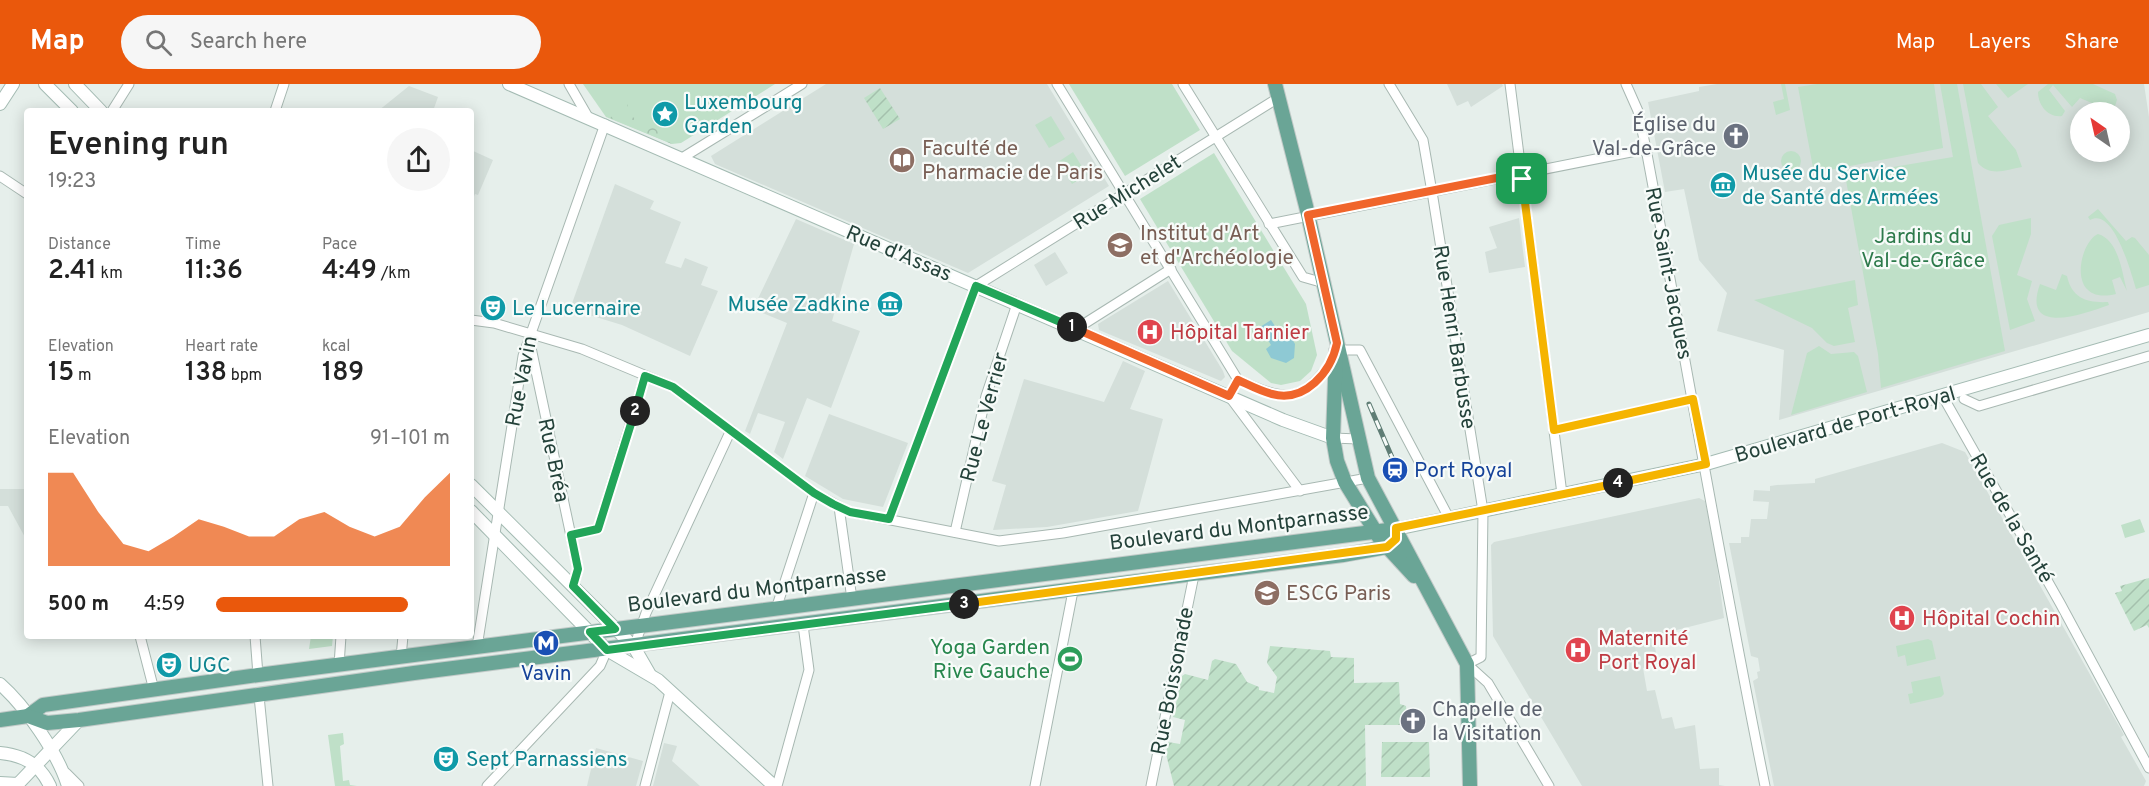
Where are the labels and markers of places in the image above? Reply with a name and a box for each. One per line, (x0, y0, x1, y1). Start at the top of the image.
place label: Luxembourg Garden (684, 90, 803, 141)
place icon: Luxembourg Garden (650, 99, 680, 129)
place label: Église du Val-de-Grâce (1592, 111, 1716, 163)
church icon: Église du Val-de-Grâce (1721, 121, 1751, 151)
place label: Faculté de Pharmacie de Paris (922, 136, 1103, 187)
library icon: Faculté de Pharmacie de Paris (887, 145, 917, 175)
pin (1496, 153, 1547, 204)
place label: Musée du Service de Santé des Armées (1742, 161, 1939, 212)
museum icon: Musée du Service de Santé des Armées (1708, 170, 1738, 200)
place label: Institut d'Art et d'Archéologie (1140, 221, 1294, 272)
school or university icon: Institut d'Art et d'Archéologie (1105, 230, 1135, 260)
museum icon: Musée Zadkine (875, 289, 905, 319)
place label: Musée Zadkine (727, 292, 870, 319)
theatre icon: Le Lucernaire (478, 293, 508, 323)
place label: Le Lucernaire (512, 296, 641, 323)
pin: 1 (1057, 312, 1087, 342)
hospital icon: Hôpital Tarnier (1135, 317, 1165, 347)
place label: Hôpital Tarnier (1170, 320, 1309, 347)
pin: 2 (620, 396, 650, 426)
station icon: Port Royal (1380, 455, 1410, 485)
place label: Port Royal (1414, 458, 1513, 485)
pin: 4 (1603, 468, 1633, 498)
school or university icon: ESCG Paris (1252, 578, 1282, 608)
place label: ESCG Paris (1286, 581, 1391, 608)
pin: 3 (949, 589, 979, 619)
hospital icon: Hôpital Cochin (1887, 603, 1917, 633)
place label: Hôpital Cochin (1922, 606, 2060, 633)
place label: Maternité Port Royal (1598, 626, 1697, 677)
metro station icon: Vavin (531, 628, 561, 658)
place label: Yoga Garden Rive Gauche (930, 635, 1050, 686)
hospital icon: Maternité Port Royal (1563, 635, 1593, 665)
sports icon: Yoga Garden Rive Gauche (1055, 644, 1085, 674)
theatre icon: UGC (154, 650, 184, 680)
place label: UGC (188, 653, 231, 680)
place label: Vavin (520, 661, 572, 688)
place label: Chapelle de la Visitation (1432, 697, 1543, 748)
church icon: Chapelle de la Visitation (1398, 706, 1428, 736)
theatre icon: Sept Parnassiens (431, 744, 461, 774)
place label: Sept Parnassiens (466, 747, 628, 774)

